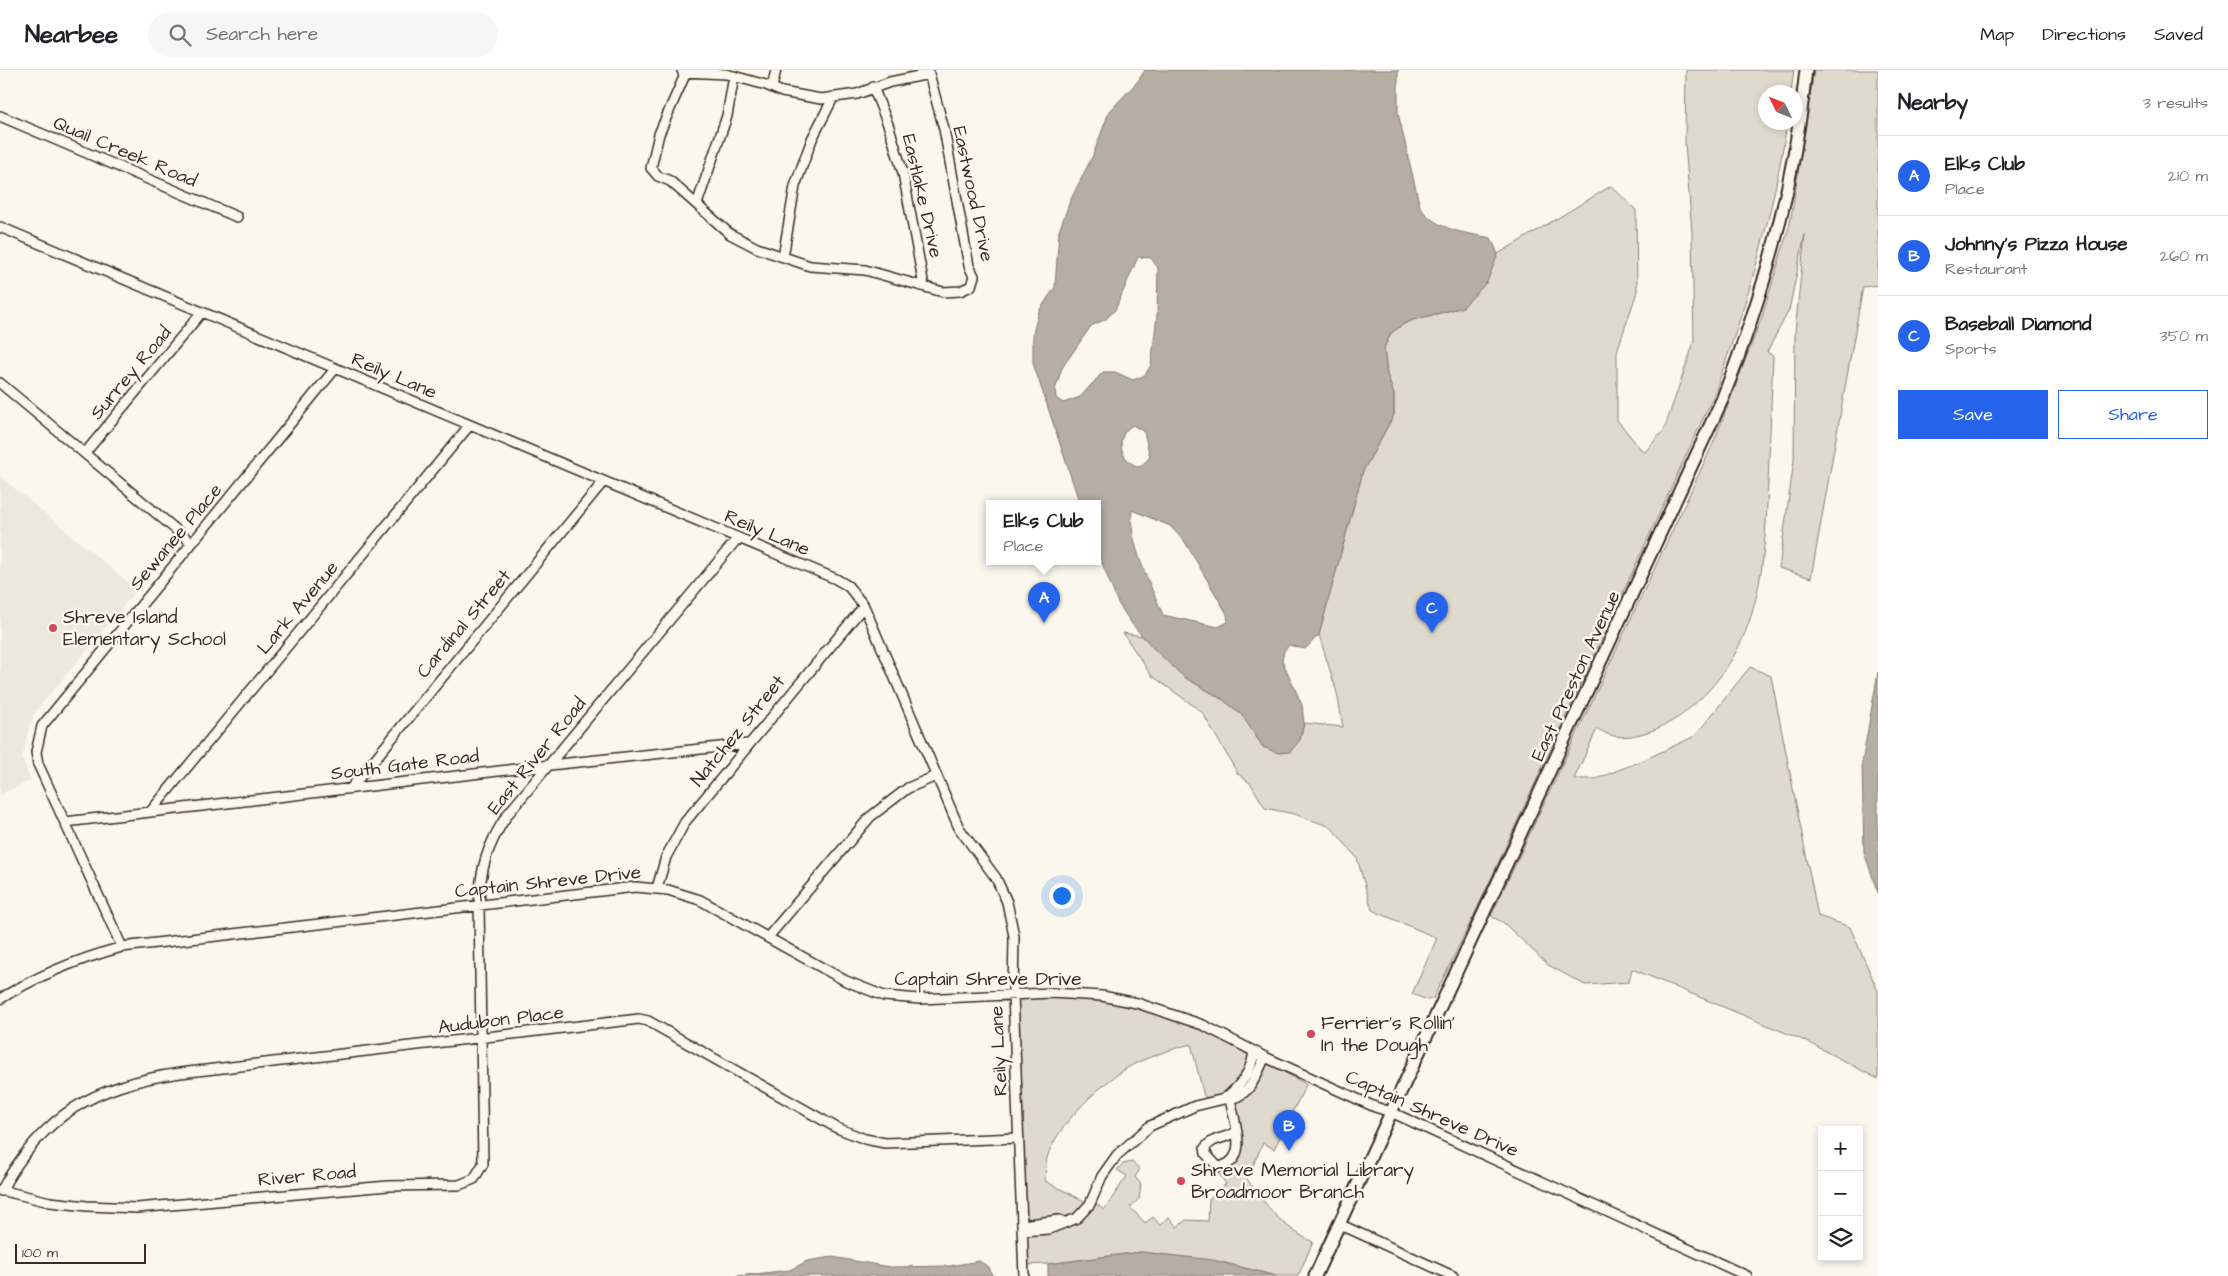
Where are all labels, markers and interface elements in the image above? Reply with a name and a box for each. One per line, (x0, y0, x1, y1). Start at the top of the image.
search box (148, 12, 498, 57)
text: Nearbee (25, 18, 118, 52)
icon: search (166, 21, 194, 49)
text: Search here (206, 21, 318, 48)
text: Map (1980, 22, 2014, 47)
text: Directions (2042, 22, 2126, 47)
text: Saved (2154, 22, 2203, 47)
north arrow (1758, 85, 1803, 130)
text: Nearby (1898, 88, 1968, 117)
text: 3 results (2143, 92, 2208, 114)
street label: Quail Creek Road (49, 110, 201, 195)
street label: Eastwood Drive (945, 124, 1001, 264)
street label: Eastlake Drive (895, 132, 949, 260)
text: Elks Club (1945, 151, 2025, 178)
text: A (1909, 165, 1919, 187)
text: 210 m (2168, 165, 2208, 187)
text: Place (1945, 178, 1985, 200)
text: Johnny's Pizza House (1945, 231, 2128, 258)
text: B (1908, 245, 1920, 267)
text: 260 m (2160, 245, 2208, 267)
text: Restaurant (1945, 258, 2027, 280)
text: Baseball Diamond (1945, 311, 2092, 338)
street label: Surrey Road (84, 320, 179, 426)
text: C (1908, 325, 1920, 347)
text: 350 m (2160, 325, 2208, 347)
text: Sports (1945, 338, 1997, 360)
street label: Reily Lane (347, 346, 441, 407)
button: Save (1898, 390, 2048, 439)
button: Share (2058, 390, 2208, 439)
street label: Sewanee Place (123, 478, 229, 596)
popup (986, 500, 1101, 565)
street label: Reily Lane (720, 503, 814, 564)
text: Elks Club (1004, 508, 1083, 535)
text: Place (1004, 535, 1043, 557)
street label: Lark Avenue (251, 556, 345, 660)
street label: Cardinal Street (410, 564, 518, 684)
pin: A (1028, 582, 1060, 623)
street label: East Preston Avenue (1525, 586, 1627, 766)
pin: C (1416, 592, 1448, 633)
place label: Shreve Island Elementary School (63, 604, 226, 654)
marker: Shreve Island Elementary School (47, 622, 59, 634)
street label: Natchez Street (685, 669, 792, 793)
street label: East River Road (481, 691, 593, 820)
street label: South Gate Road (329, 742, 481, 787)
street label: Captain Shreve Drive (454, 859, 642, 905)
your location (1049, 883, 1075, 909)
street label: Captain Shreve Drive (895, 966, 1081, 993)
street label: Audubon Place (436, 999, 566, 1041)
street label: Reily Lane (983, 1005, 1016, 1097)
place label: Ferrier's Rollin' In the Dough (1321, 1010, 1455, 1060)
marker: Ferrier's Rollin' In the Dough (1305, 1028, 1317, 1040)
street label: Captain Shreve Drive (1341, 1064, 1523, 1164)
pin: B (1273, 1110, 1305, 1151)
map controls (1818, 1126, 1863, 1261)
button: + (1818, 1126, 1863, 1171)
place label: Shreve Memorial Library Broadmoor Branch (1191, 1157, 1415, 1206)
street label: River Road (257, 1158, 357, 1194)
button: − (1818, 1171, 1863, 1216)
marker: Shreve Memorial Library Broadmoor Branch (1175, 1175, 1187, 1187)
button: layers (1818, 1216, 1863, 1261)
scale bar (15, 1241, 146, 1264)
text: 100 m (22, 1243, 58, 1263)

